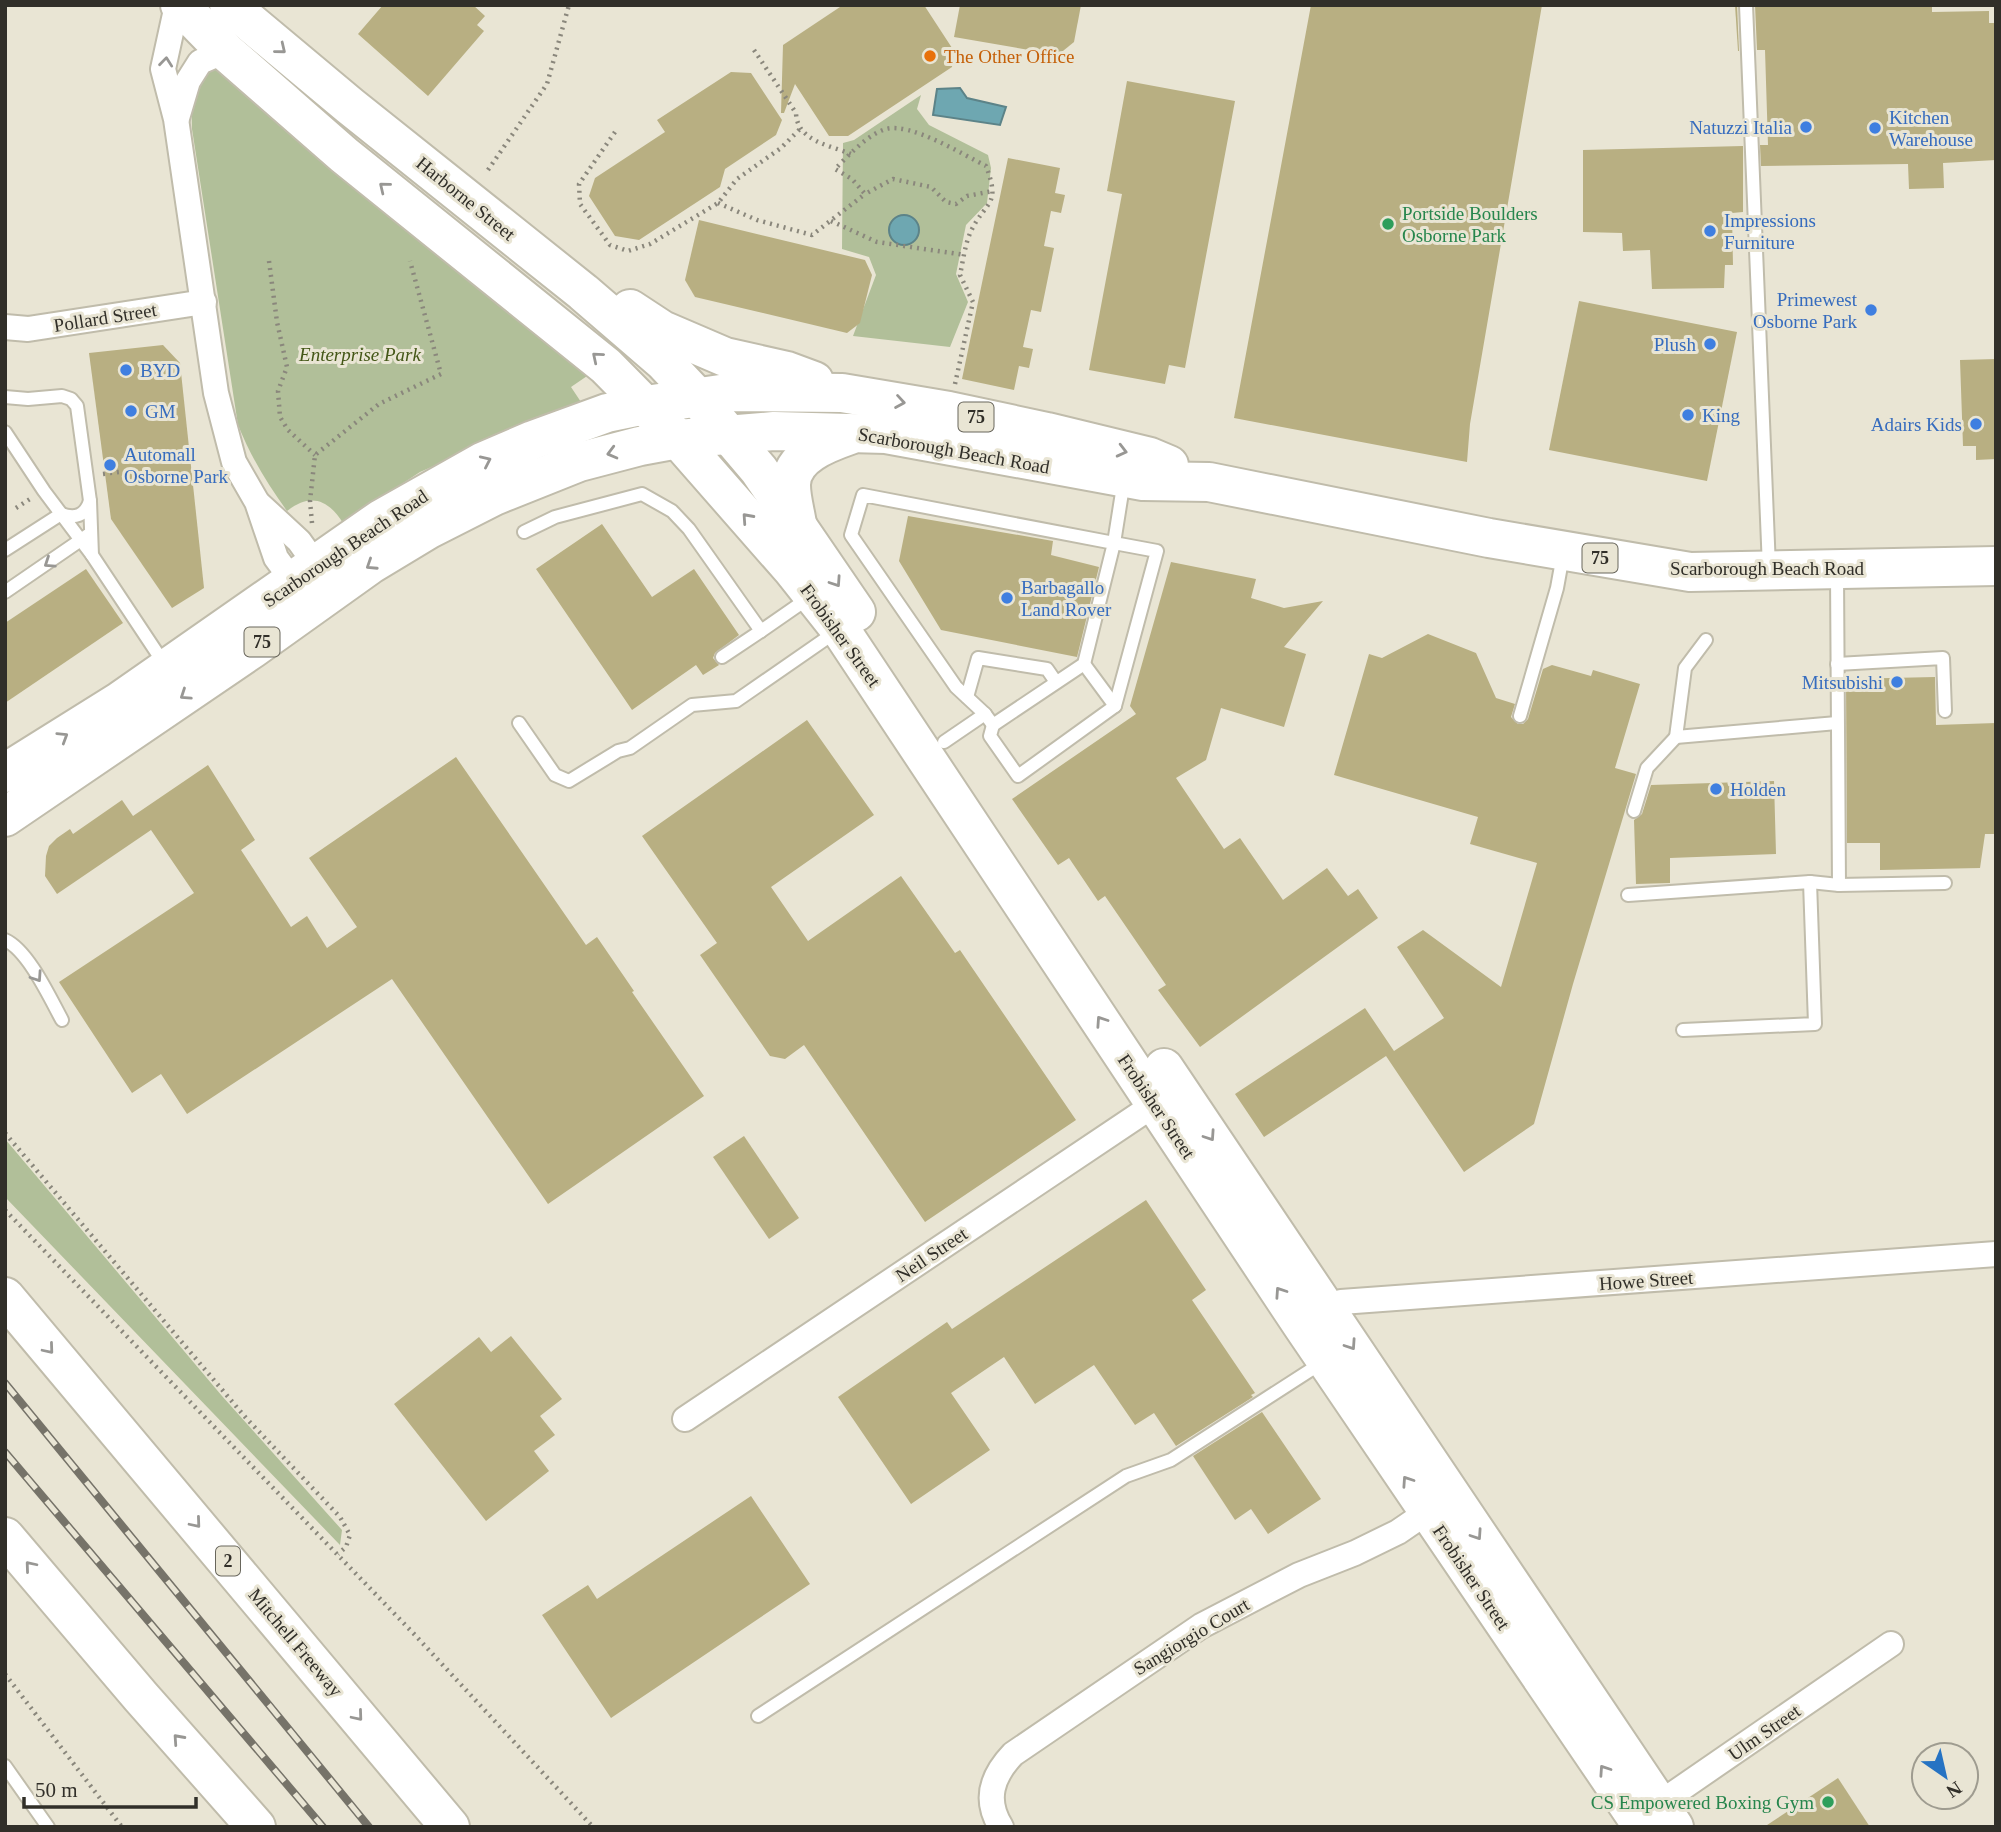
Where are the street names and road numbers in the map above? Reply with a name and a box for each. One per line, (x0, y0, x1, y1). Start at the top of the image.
street label: Harborne Street (412, 152, 520, 245)
street label: Pollard Street (52, 299, 159, 336)
road number: 75 (958, 402, 993, 432)
street label: Scarborough Beach Road (856, 423, 1052, 478)
street label: Scarborough Beach Road (259, 485, 432, 611)
road number: 75 (1582, 544, 1618, 572)
street label: Scarborough Beach Road (1670, 558, 1865, 579)
street label: Frobisher Street (796, 580, 885, 691)
road number: 75 (244, 628, 280, 656)
street label: Frobisher Street (1114, 1050, 1200, 1163)
street label: Neil Street (892, 1222, 972, 1286)
street label: Howe Street (1598, 1267, 1695, 1294)
street label: Frobisher Street (1429, 1521, 1515, 1634)
road number: 2 (216, 1546, 240, 1576)
street label: Mitchell Freeway (244, 1584, 347, 1701)
street label: Sangiorgio Court (1130, 1593, 1253, 1679)
street label: Ulm Street (1724, 1700, 1805, 1765)

